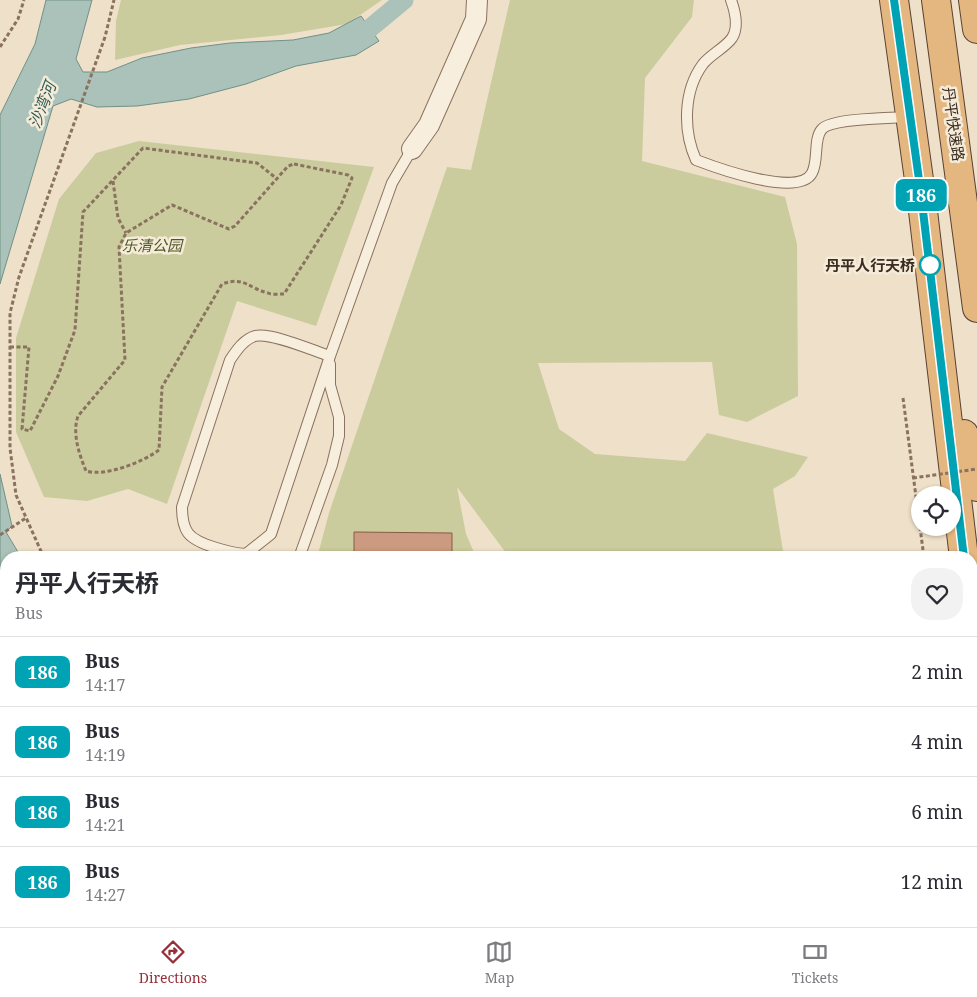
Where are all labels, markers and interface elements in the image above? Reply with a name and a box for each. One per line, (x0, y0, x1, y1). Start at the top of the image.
water label: 沙湾河 (23, 76, 62, 131)
street label: 丹平快速路 (939, 85, 969, 163)
line badge: 186 (892, 179, 950, 211)
text: 186 (906, 183, 936, 207)
park label: 乐清公园 (122, 235, 184, 255)
marker: 丹平人行天桥 (919, 254, 941, 276)
place label: 丹平人行天桥 (825, 255, 915, 275)
map controls (911, 486, 961, 536)
button: locate (911, 486, 961, 536)
text: 丹平人行天桥 (15, 566, 159, 599)
button: heart (911, 568, 963, 620)
text: Bus (15, 602, 43, 624)
text: Bus (85, 648, 120, 674)
text: 2 min (911, 659, 963, 685)
text: 186 (27, 660, 58, 684)
text: 14:17 (85, 674, 125, 696)
text: Bus (85, 718, 120, 744)
text: 4 min (911, 729, 963, 755)
text: 186 (27, 730, 58, 754)
text: 14:19 (85, 744, 125, 766)
text: Bus (85, 788, 120, 814)
text: 6 min (911, 799, 963, 825)
text: 186 (27, 800, 58, 824)
text: 14:21 (85, 814, 125, 836)
text: Bus (85, 858, 120, 884)
text: 12 min (901, 869, 963, 895)
text: 186 (27, 870, 58, 894)
text: 14:27 (85, 884, 125, 906)
tab: Directions (139, 938, 207, 987)
tab: Map (485, 938, 514, 987)
tab: Tickets (792, 938, 838, 987)

